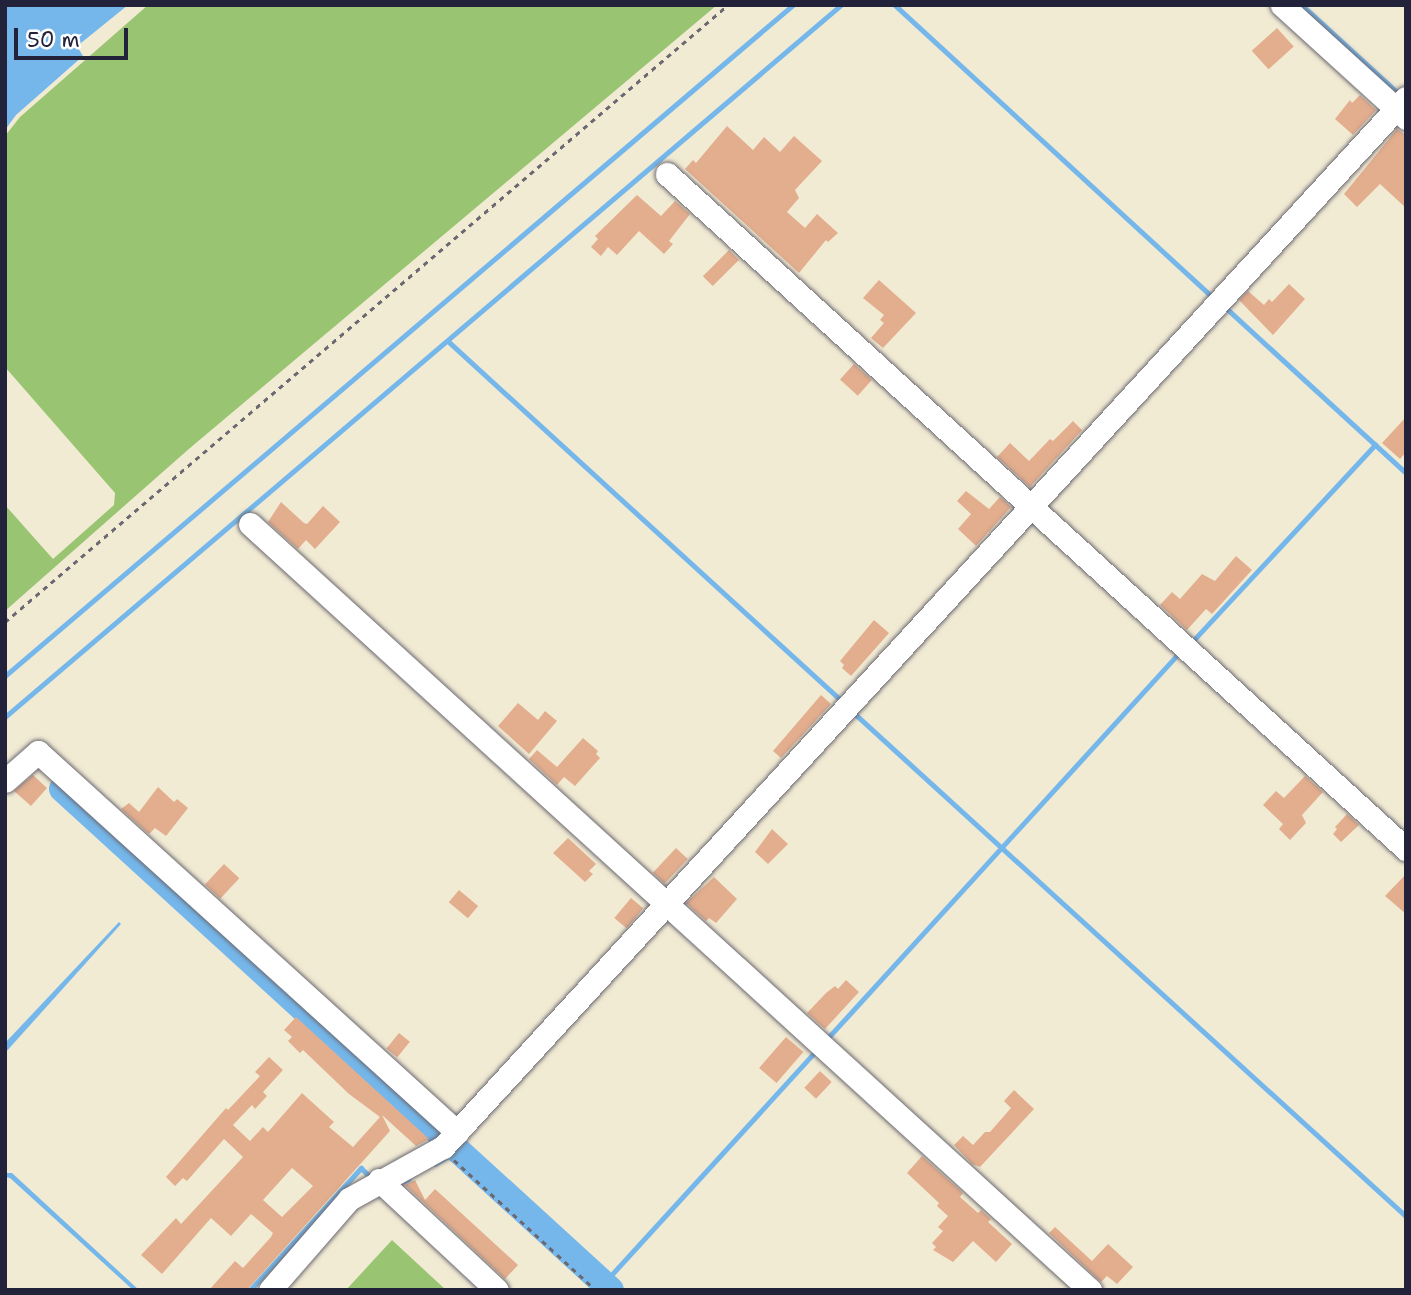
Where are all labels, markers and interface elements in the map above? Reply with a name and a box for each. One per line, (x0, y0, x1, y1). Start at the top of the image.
scale bar (18, 14, 131, 58)
text: 50 m (27, 26, 80, 54)

